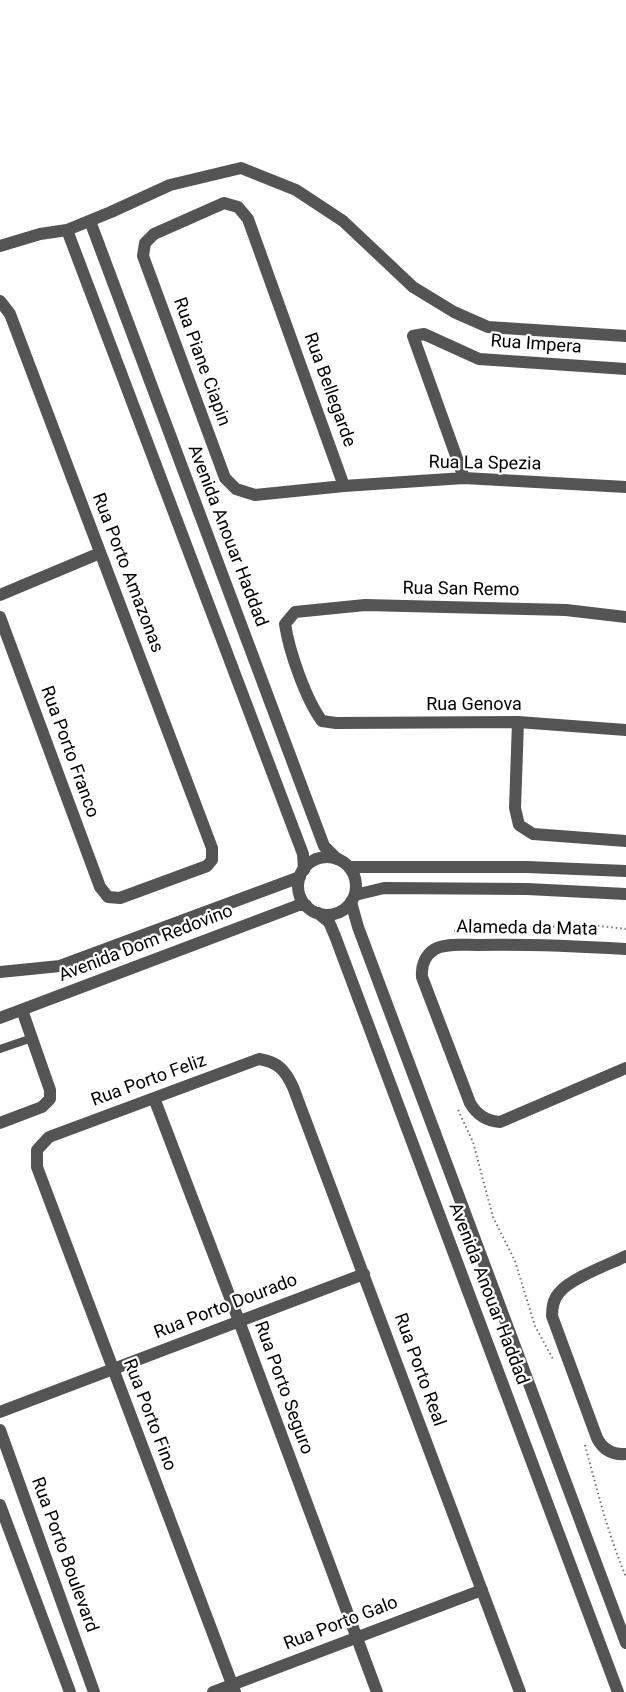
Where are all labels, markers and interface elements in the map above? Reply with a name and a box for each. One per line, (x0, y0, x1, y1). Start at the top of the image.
street label: Rua Piane Ciapin (168, 295, 234, 429)
street label: Rua Bellegarde (298, 330, 360, 450)
street label: Rua Impera (490, 331, 582, 359)
street label: Avenida Anouar Haddad (182, 442, 272, 630)
street label: Rua La Spezia (428, 452, 542, 476)
street label: Rua Porto Amazonas (87, 490, 167, 656)
street label: Rua San Remo (402, 578, 520, 602)
street label: Rua Porto Franco (35, 683, 103, 821)
street label: Rua Genova (426, 694, 522, 716)
street label: Avenida Dom Redovino (56, 901, 236, 987)
street label: Alameda da Mata (456, 917, 598, 941)
street label: Rua Porto Feliz (89, 1050, 209, 1112)
street label: Avenida Anouar Haddad (443, 1200, 533, 1388)
street label: Rua Porto Dourado (151, 1270, 301, 1344)
street label: Rua Porto Real (389, 1311, 449, 1429)
street label: Rua Porto Seguro (249, 1318, 317, 1458)
street label: Rua Porto Fino (118, 1356, 180, 1474)
street label: Rua Porto Boulevard (26, 1475, 102, 1635)
street label: Rua Porto Galo (281, 1592, 401, 1656)

